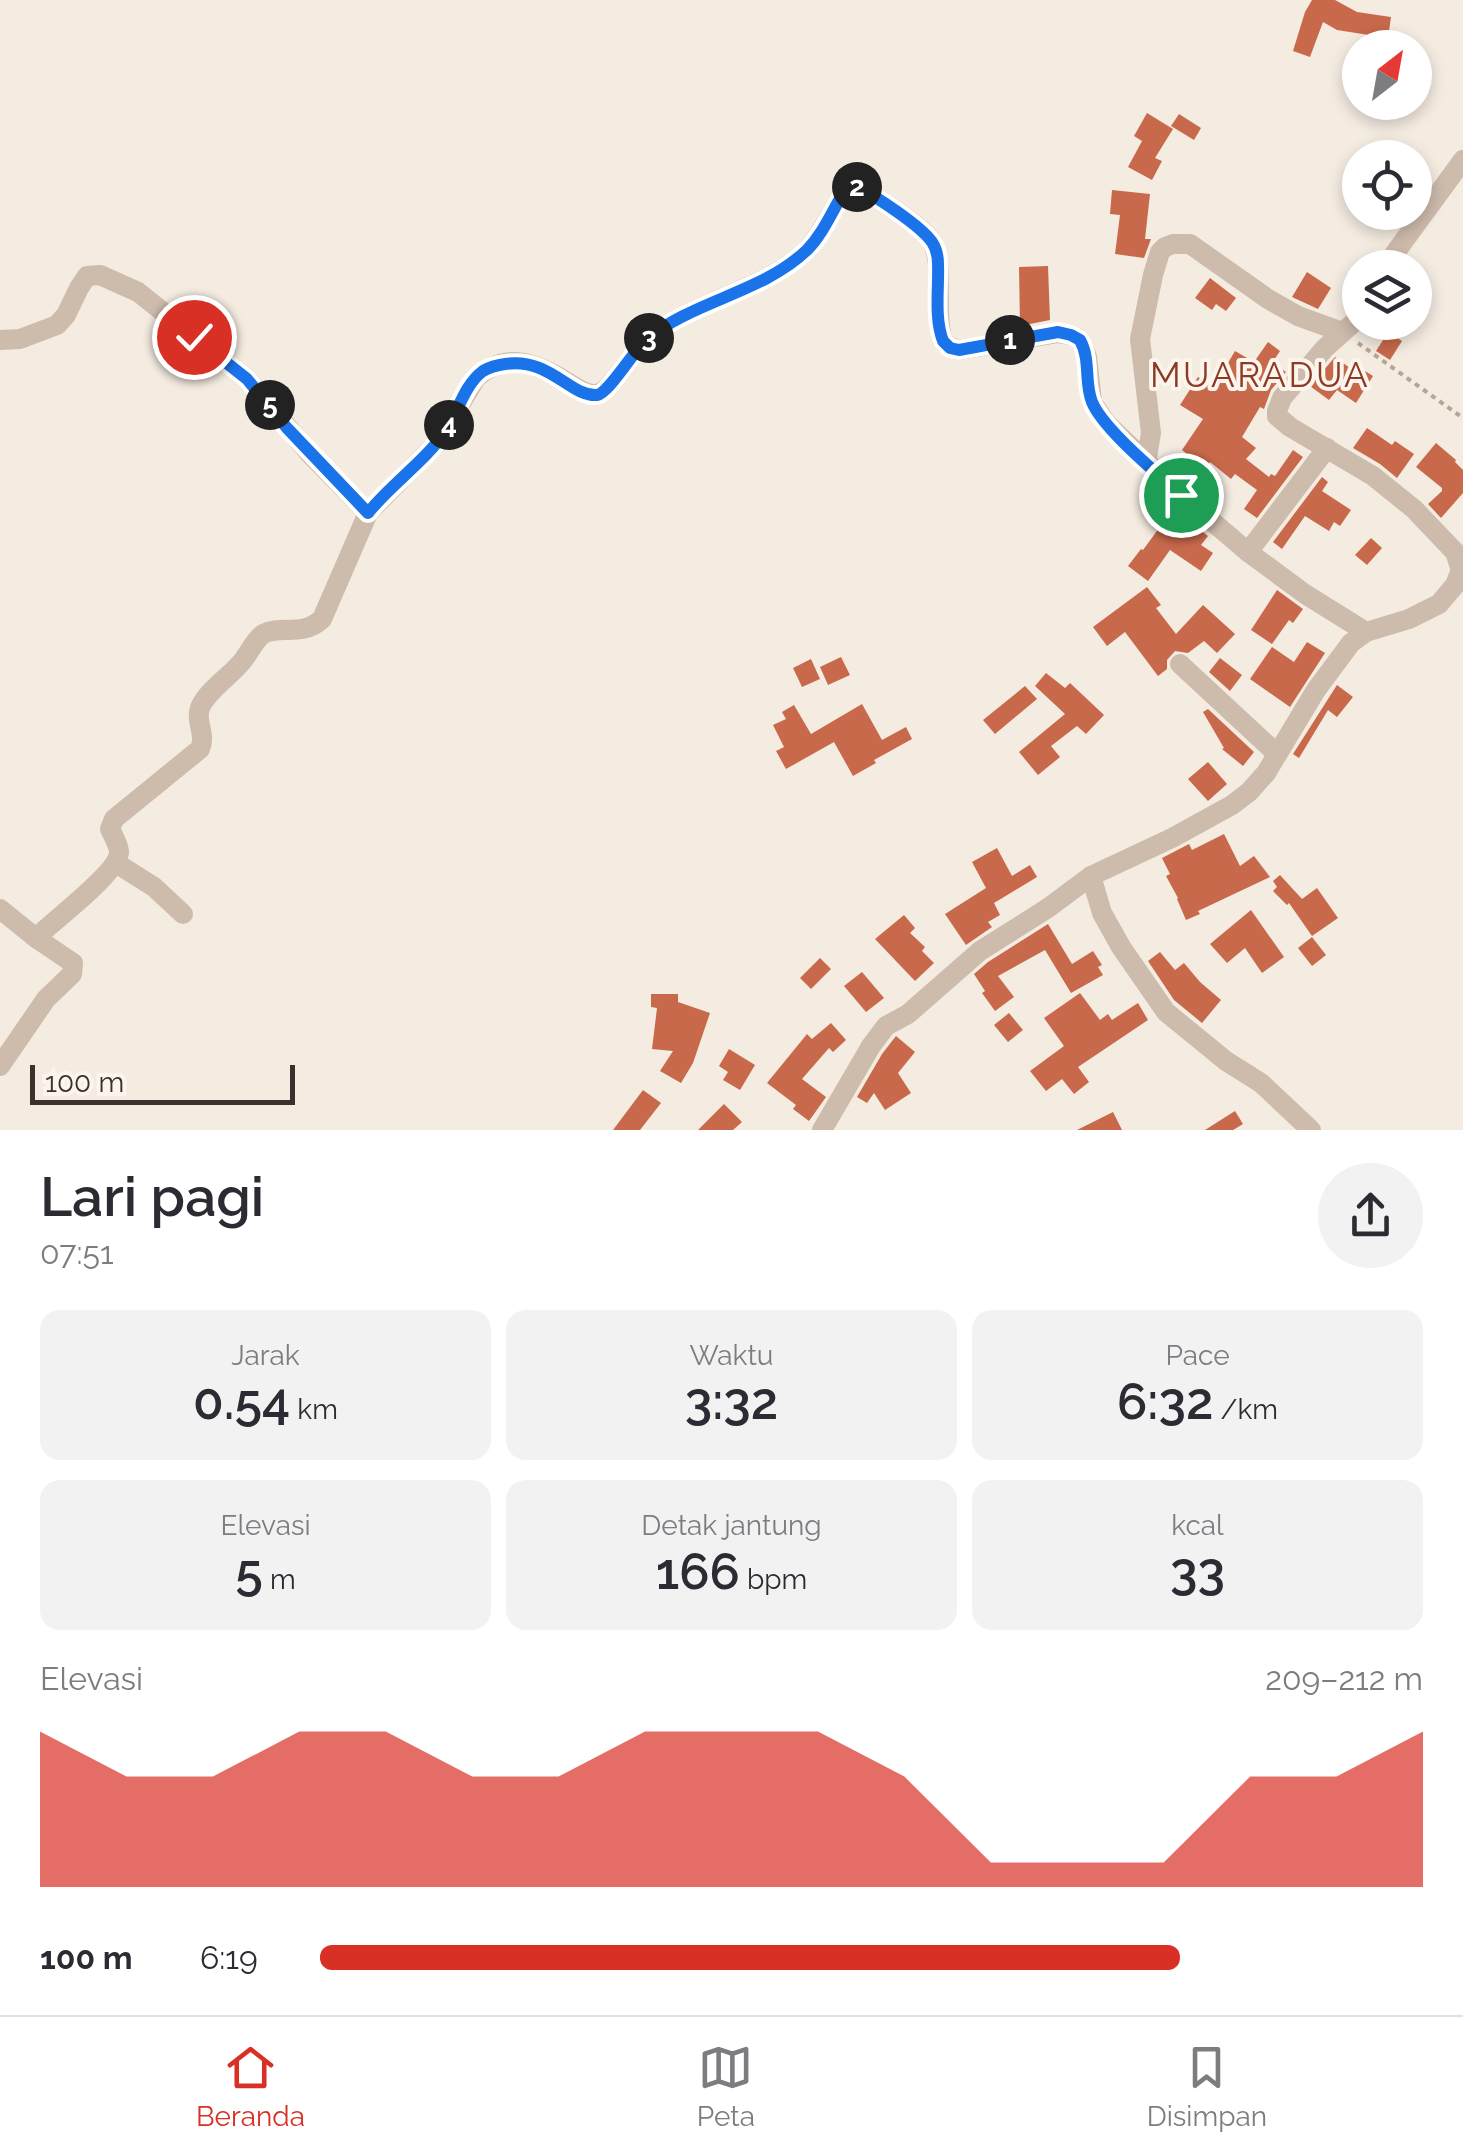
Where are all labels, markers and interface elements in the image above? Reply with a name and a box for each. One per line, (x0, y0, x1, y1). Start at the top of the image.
north arrow (1342, 30, 1432, 120)
map controls (1342, 30, 1432, 340)
button: locate (1342, 140, 1432, 230)
pin: 2 (832, 162, 882, 212)
text: 2 (849, 170, 865, 203)
button: layers (1342, 250, 1432, 340)
pin (152, 295, 237, 380)
icon: check (167, 310, 222, 365)
pin: 3 (624, 313, 674, 363)
pin: 1 (985, 315, 1035, 365)
text: 3 (641, 321, 657, 354)
text: 1 (1003, 323, 1017, 356)
district label: MUARADUA (1150, 354, 1370, 395)
pin: 5 (245, 380, 295, 430)
text: 5 (262, 388, 278, 421)
pin: 4 (424, 400, 474, 450)
text: 4 (441, 408, 457, 441)
pin (1139, 453, 1224, 538)
icon: arrive (1154, 468, 1209, 523)
scale bar (30, 1060, 295, 1104)
text: 100 m (45, 1066, 124, 1099)
button: share (1318, 1163, 1423, 1268)
text: Lari pagi (40, 1164, 264, 1229)
text: 07:51 (40, 1234, 114, 1271)
text: Jarak (231, 1339, 300, 1372)
text: Waktu (690, 1339, 773, 1372)
text: Pace (1165, 1339, 1230, 1372)
text: 0.54 (193, 1372, 290, 1431)
text: 3:32 (685, 1372, 778, 1431)
text: 6:32 (1117, 1372, 1213, 1431)
text: km (290, 1393, 338, 1426)
text: /km (1213, 1393, 1278, 1426)
text: Elevasi (220, 1509, 311, 1542)
text: Detak jantung (641, 1509, 822, 1542)
text: kcal (1171, 1509, 1224, 1542)
text: 5 (235, 1542, 263, 1601)
text: 166 (656, 1542, 740, 1601)
text: 33 (1170, 1542, 1225, 1601)
text: m (263, 1563, 296, 1596)
text: bpm (740, 1563, 807, 1596)
text: Elevasi (40, 1660, 143, 1697)
text: 209–212 m (1265, 1660, 1423, 1697)
text: 100 m (40, 1939, 133, 1976)
text: 6:19 (200, 1939, 258, 1976)
tab: Beranda (196, 2040, 305, 2133)
tab: Peta (697, 2040, 755, 2133)
tab: Disimpan (1147, 2040, 1267, 2133)

